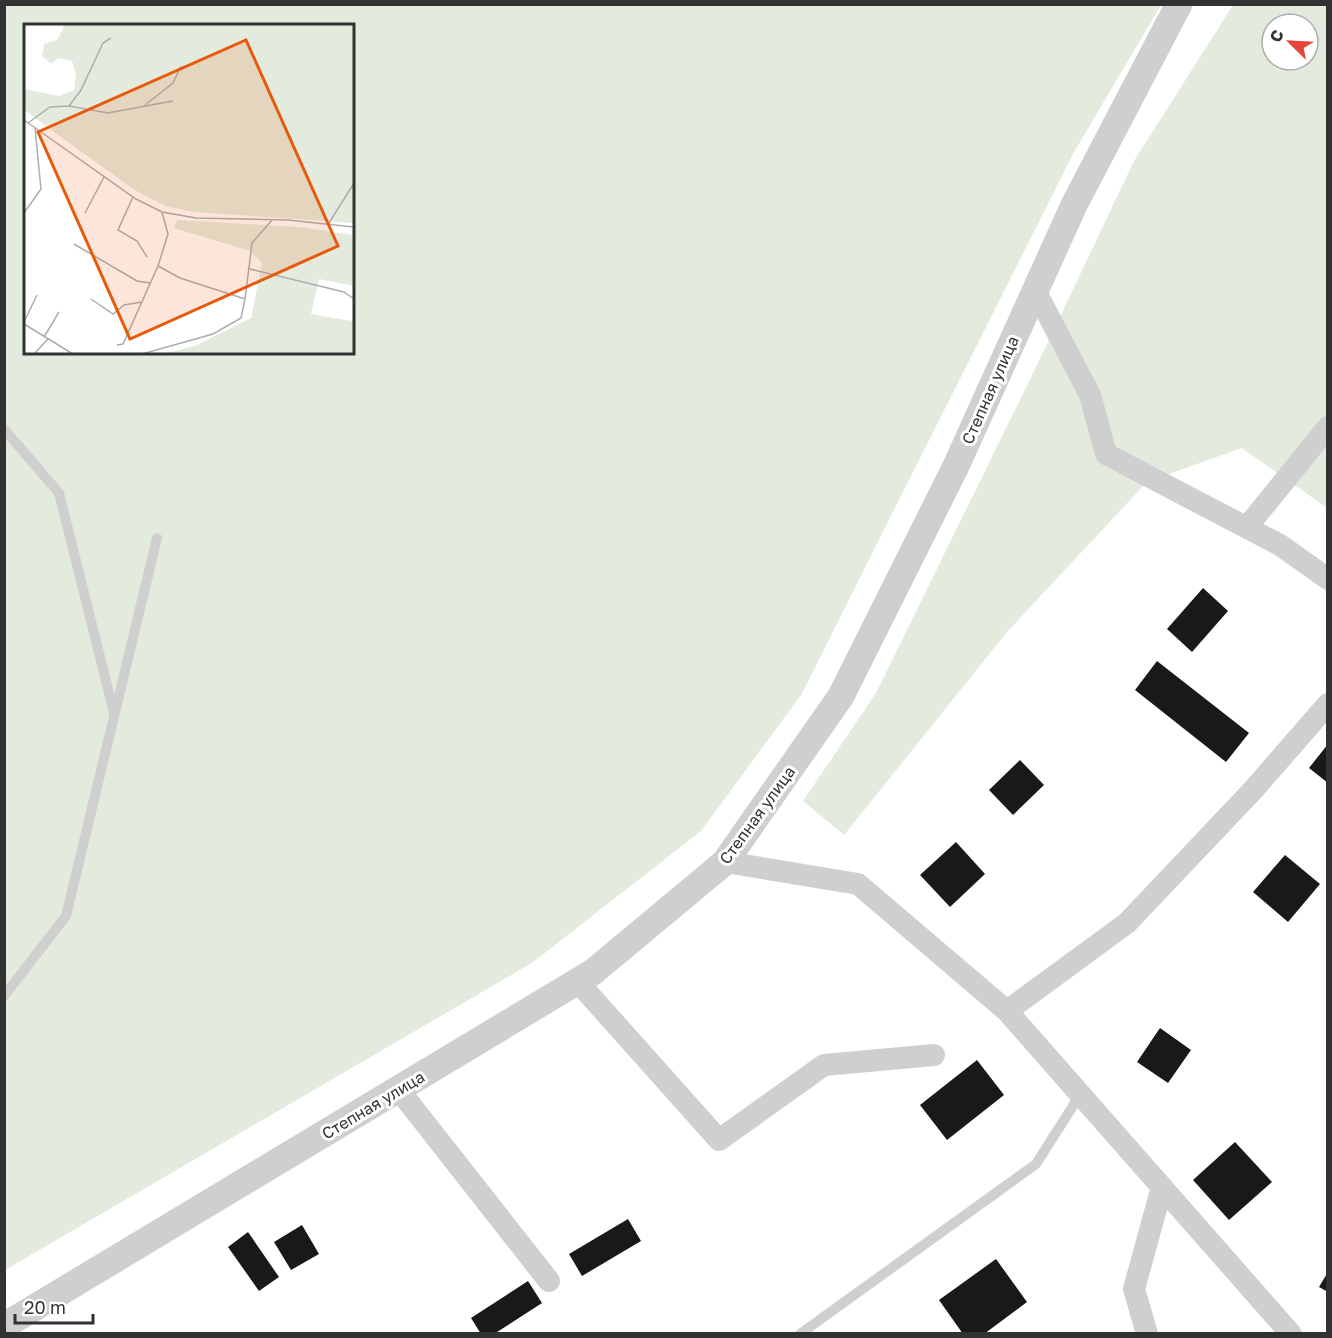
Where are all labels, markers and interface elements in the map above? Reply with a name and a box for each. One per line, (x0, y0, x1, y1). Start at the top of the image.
north arrow (1260, 12, 1320, 72)
inset map (24, 24, 354, 354)
text: С (1265, 27, 1288, 45)
street label: Степная улица (957, 333, 1023, 447)
street label: Степная улица (715, 762, 799, 868)
street label: Степная улица (318, 1066, 428, 1144)
scale bar (15, 1287, 93, 1325)
text: 20 m (24, 1296, 66, 1318)

